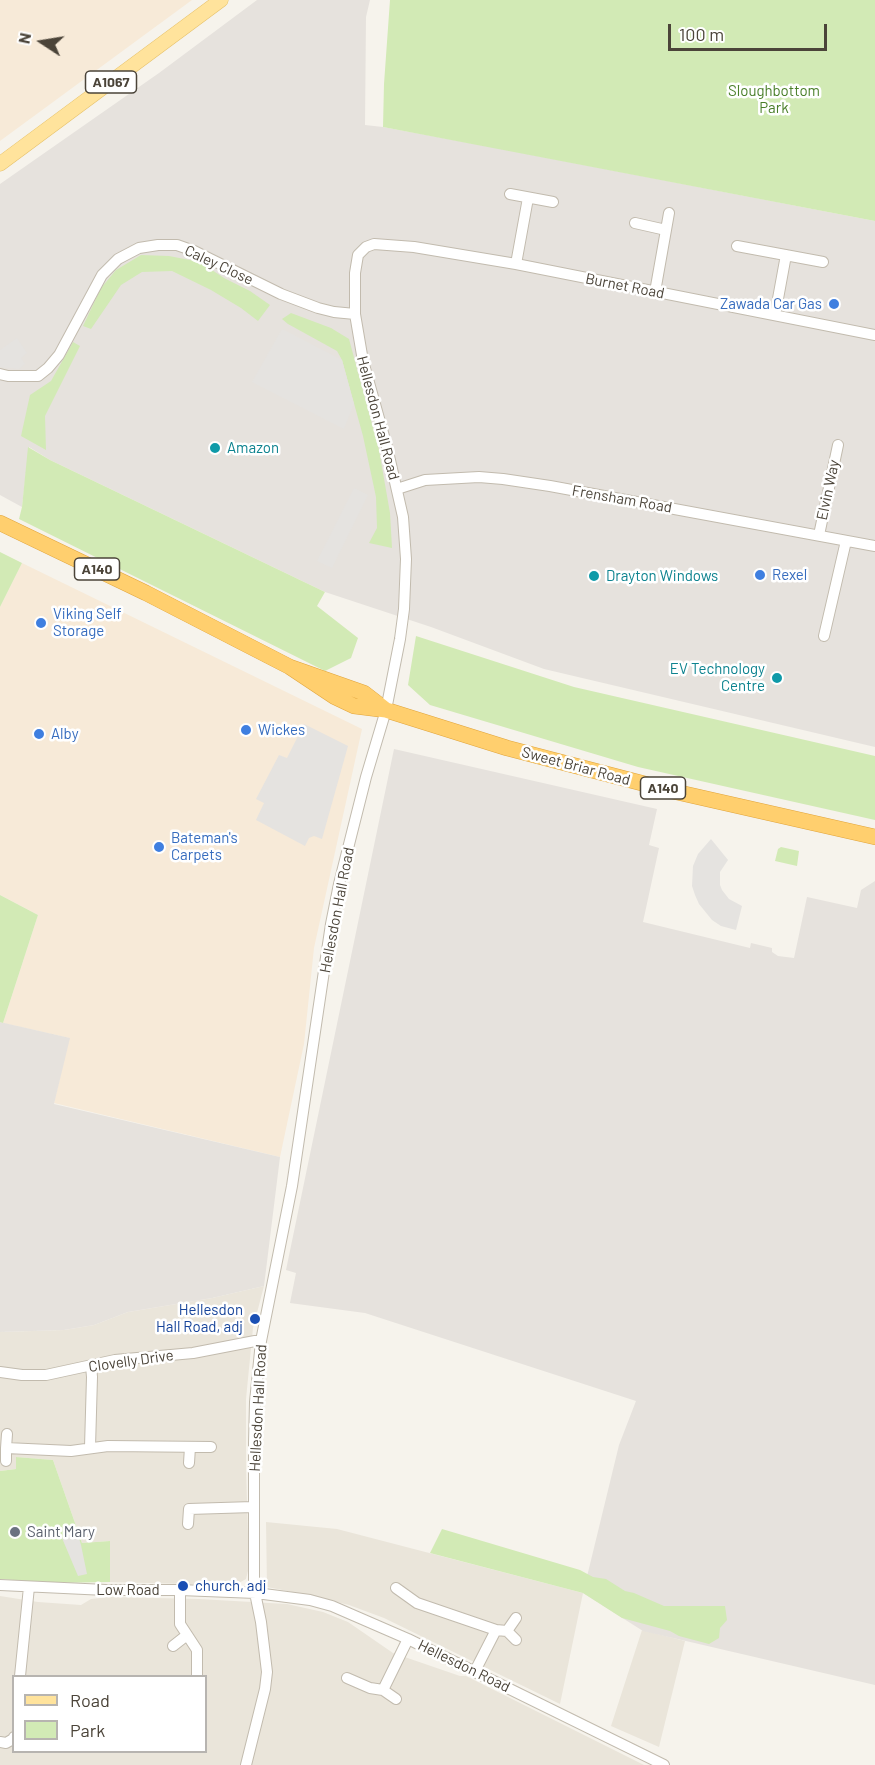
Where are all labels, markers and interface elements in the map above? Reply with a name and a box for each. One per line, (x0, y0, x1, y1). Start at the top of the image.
north arrow (12, 12, 72, 72)
scale bar (671, 12, 830, 50)
text: 100 m (679, 23, 724, 45)
text: N (14, 31, 34, 45)
road number: A1067 (86, 71, 136, 93)
park label: Sloughbottom Park (728, 82, 820, 117)
street label: Caley Close (182, 241, 256, 289)
street label: Burnet Road (584, 270, 666, 302)
place label: Zawada Car Gas (720, 295, 822, 313)
marker: Zawada Car Gas (827, 297, 841, 311)
street label: Hellesdon Hall Road (353, 354, 403, 482)
place label: Amazon (227, 439, 279, 457)
marker: Amazon (208, 441, 222, 455)
street label: Elvin Way (813, 458, 843, 522)
street label: Frensham Road (571, 481, 673, 517)
road number: A140 (74, 558, 120, 580)
place label: Rexel (772, 566, 807, 584)
place label: Drayton Windows (606, 567, 718, 585)
marker: Rexel (753, 568, 767, 582)
marker: Drayton Windows (587, 569, 601, 583)
place label: Viking Self Storage (53, 605, 122, 640)
marker: Viking Self Storage (34, 616, 48, 630)
place label: EV Technology Centre (670, 660, 765, 695)
marker: EV Technology Centre (770, 671, 784, 685)
place label: Wickes (258, 721, 305, 739)
marker: Wickes (239, 723, 253, 737)
place label: Alby (51, 725, 79, 743)
marker: Alby (32, 727, 46, 741)
street label: Sweet Briar Road (520, 743, 632, 789)
road number: A140 (640, 777, 686, 799)
place label: Bateman's Carpets (171, 829, 238, 864)
marker: Bateman's Carpets (152, 840, 166, 854)
street label: Hellesdon Hall Road (316, 846, 358, 974)
place label: Hellesdon Hall Road, adj (156, 1301, 243, 1336)
marker: Hellesdon Hall Road, adj (248, 1312, 262, 1326)
street label: Hellesdon Hall Road (246, 1344, 270, 1472)
street label: Clovelly Drive (87, 1346, 175, 1376)
place label: Saint Mary (27, 1523, 95, 1541)
marker: Saint Mary (8, 1525, 22, 1539)
place label: church, adj (195, 1577, 266, 1595)
marker: church, adj (176, 1579, 190, 1593)
street label: Low Road (96, 1581, 160, 1599)
street label: Hellesdon Road (415, 1636, 513, 1696)
legend (12, 1675, 207, 1753)
text: Road (70, 1689, 110, 1711)
text: Park (70, 1719, 105, 1741)

